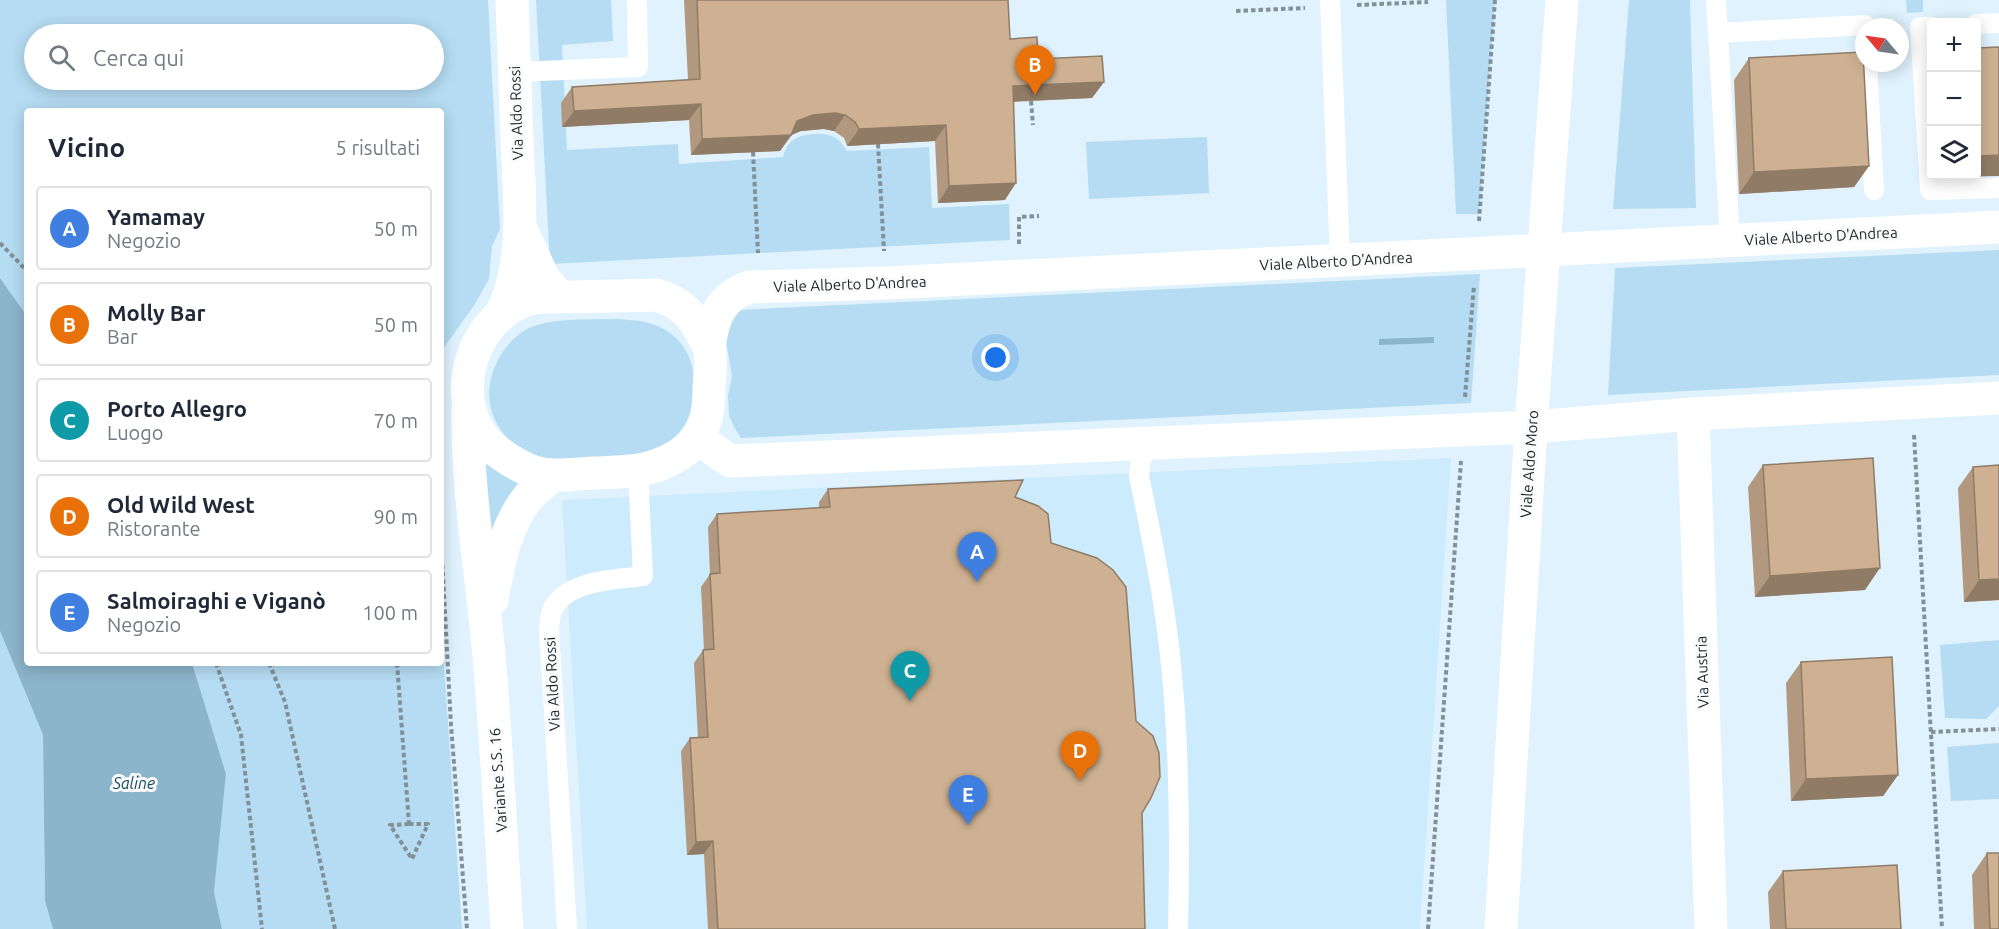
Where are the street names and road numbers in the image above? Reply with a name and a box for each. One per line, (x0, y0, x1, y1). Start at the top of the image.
street label: Via Aldo Rossi (506, 66, 526, 160)
street label: Viale Alberto D'Andrea (1744, 224, 1898, 248)
street label: Viale Alberto D'Andrea (1259, 249, 1413, 273)
street label: Viale Alberto D'Andrea (773, 273, 927, 295)
street label: Viale Aldo Moro (1517, 410, 1541, 518)
street label: Via Austria (1692, 635, 1712, 709)
street label: Via Aldo Rossi (541, 637, 563, 731)
street label: Variante S.S. 16 (486, 727, 510, 833)

